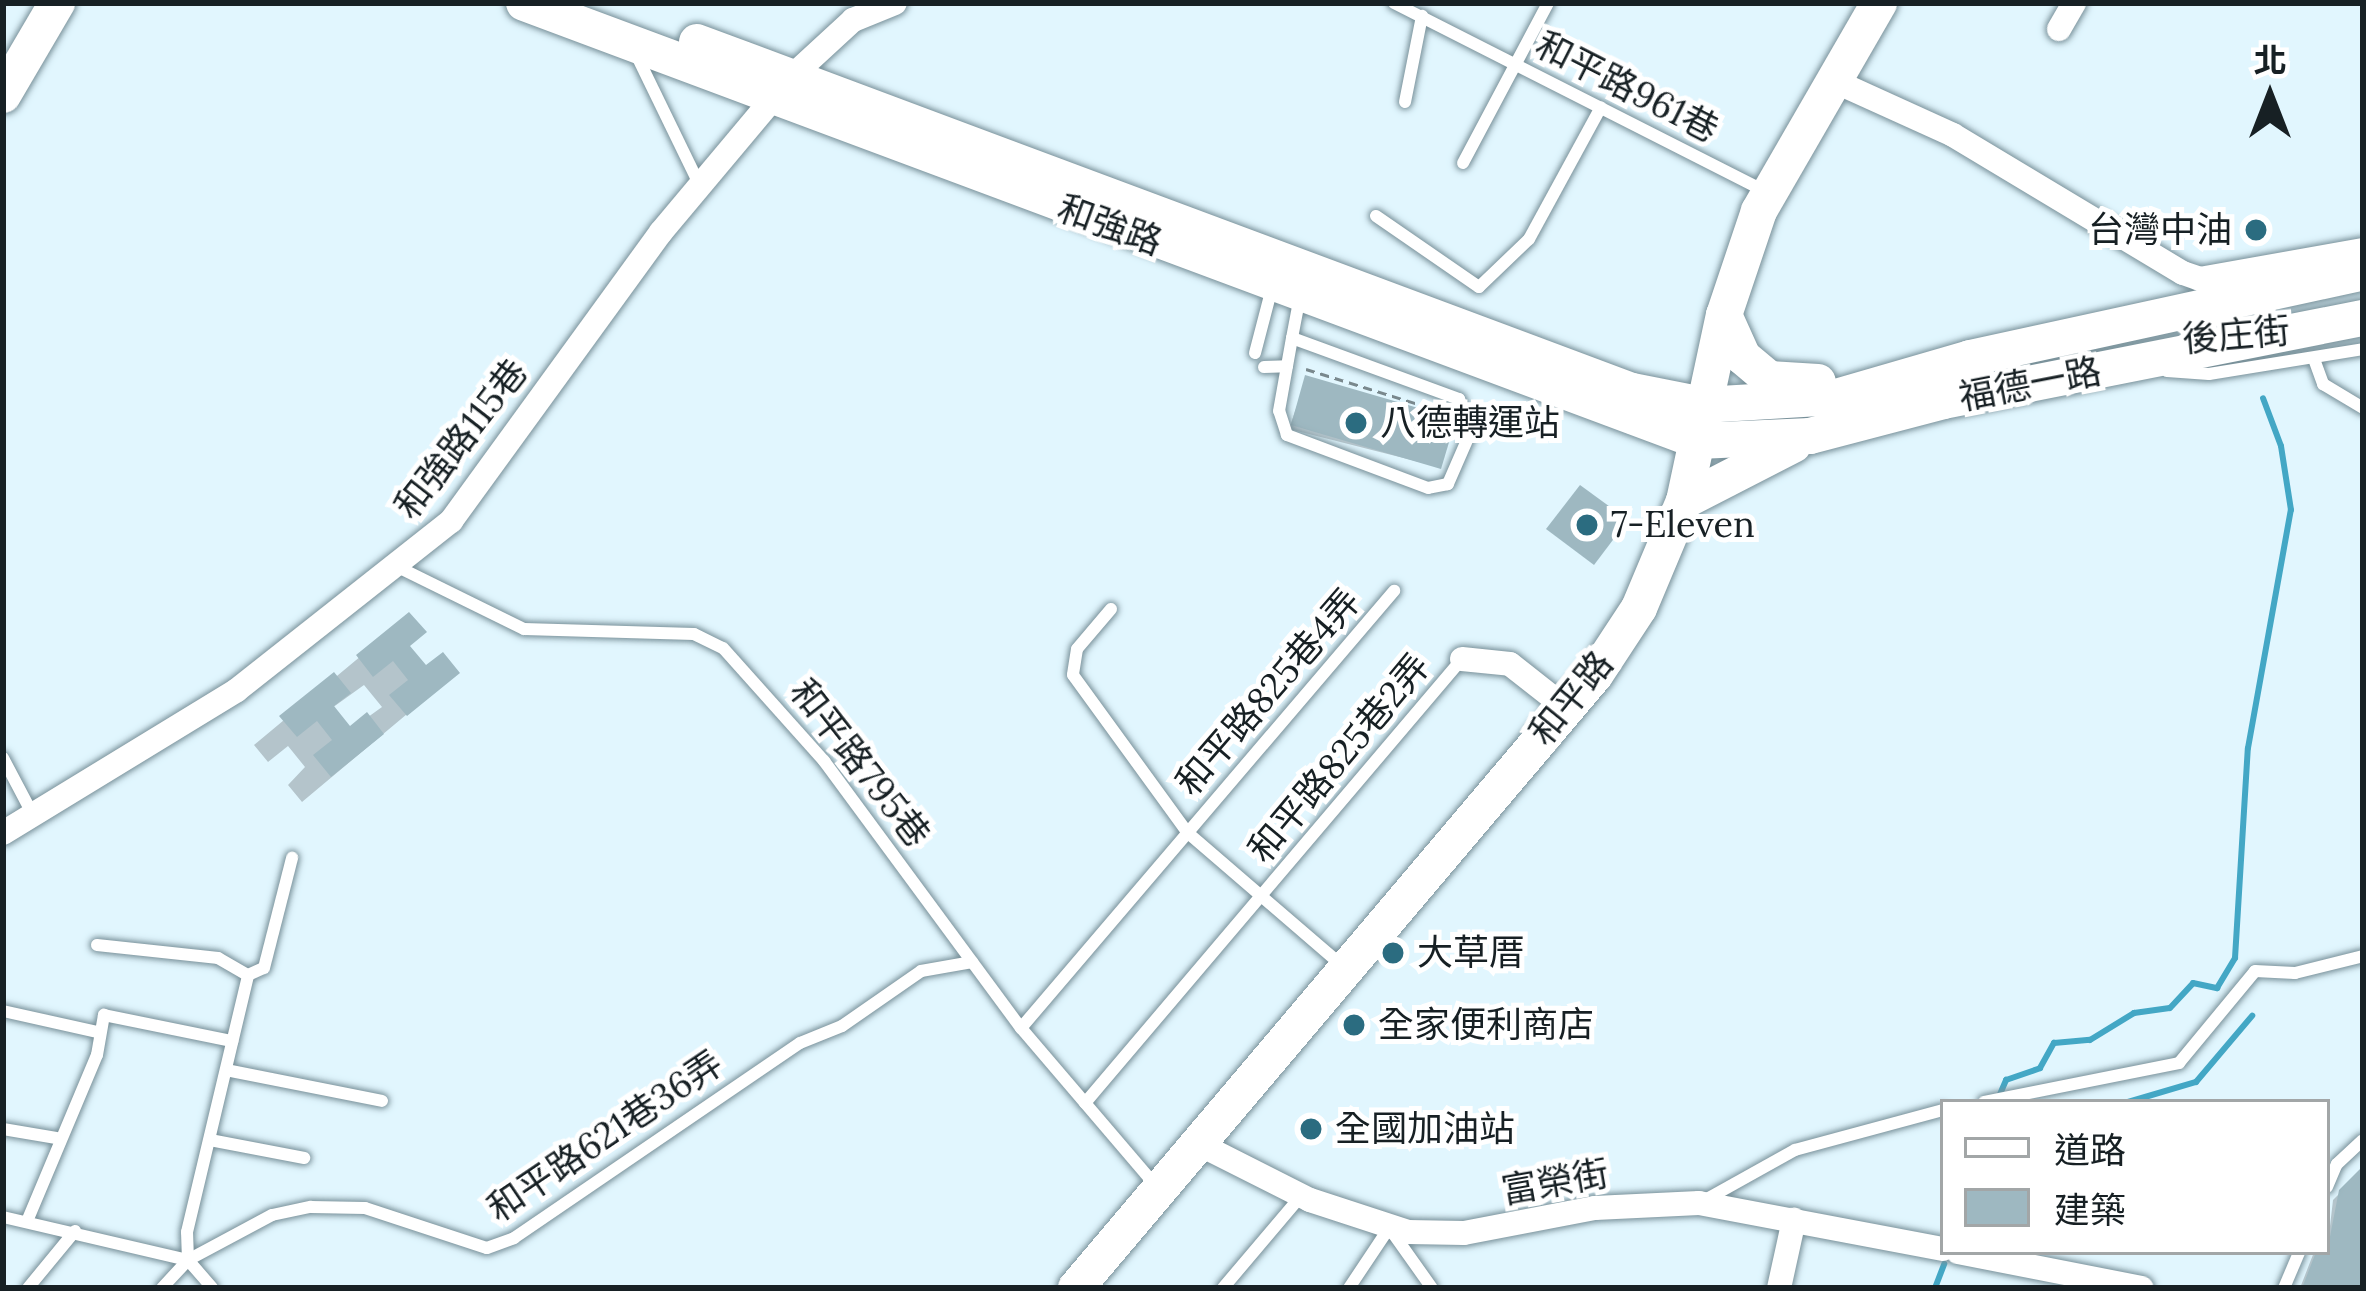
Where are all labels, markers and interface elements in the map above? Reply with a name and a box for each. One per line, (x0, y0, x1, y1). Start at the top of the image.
street label: 和平路961巷 (1529, 23, 1725, 151)
north arrow (2210, 36, 2330, 156)
text: 北 (2254, 39, 2287, 81)
street label: 和強路 (1052, 186, 1168, 264)
place label: 台灣中油 (2088, 208, 2232, 252)
marker: 台灣中油 (2243, 217, 2269, 243)
street label: 後庄街 (2180, 309, 2292, 361)
street label: 福德一路 (1955, 349, 2105, 419)
street label: 和強路115巷 (386, 351, 536, 527)
place label: 八德轉運站 (1380, 401, 1560, 445)
marker: 八德轉運站 (1343, 410, 1369, 436)
place label: 7-Eleven (1611, 503, 1755, 547)
marker: 7-Eleven (1574, 512, 1600, 538)
street label: 和平路825巷4弄 (1167, 580, 1369, 804)
street label: 和平路 (1520, 642, 1622, 754)
street label: 和平路825巷2弄 (1239, 645, 1439, 871)
street label: 和平路795巷 (781, 670, 939, 856)
place label: 大草厝 (1417, 931, 1525, 975)
marker: 大草厝 (1380, 940, 1406, 966)
place label: 全家便利商店 (1378, 1003, 1594, 1047)
marker: 全家便利商店 (1341, 1012, 1367, 1038)
street label: 和平路621巷36弄 (479, 1041, 731, 1231)
legend (1940, 1099, 2330, 1255)
place label: 全國加油站 (1335, 1107, 1515, 1151)
marker: 全國加油站 (1298, 1116, 1324, 1142)
text: 道路 (2054, 1127, 2126, 1173)
street label: 富榮街 (1498, 1151, 1612, 1213)
text: 建築 (2054, 1187, 2126, 1233)

